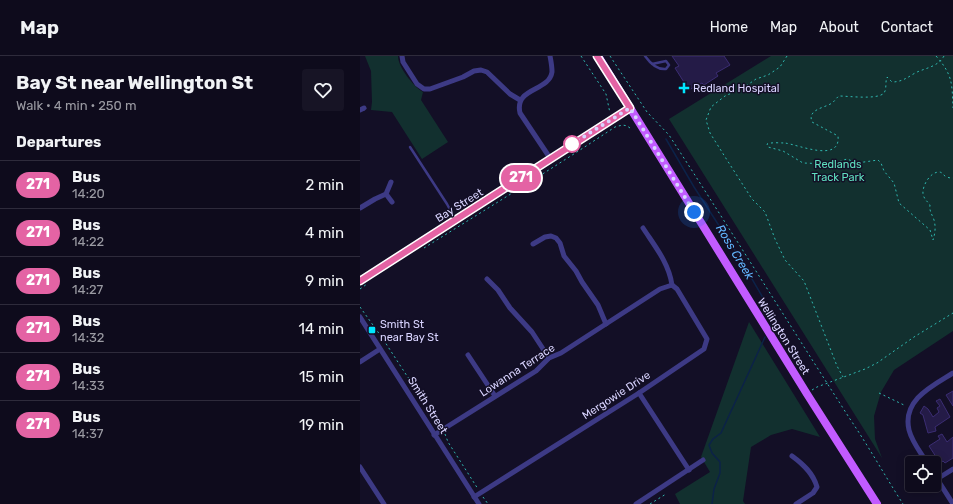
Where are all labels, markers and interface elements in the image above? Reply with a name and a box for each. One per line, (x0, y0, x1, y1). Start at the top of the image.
text: Map (20, 16, 59, 39)
text: Home (710, 19, 748, 36)
text: Map (770, 19, 797, 36)
text: About (819, 19, 859, 36)
text: Contact (881, 19, 933, 36)
button: heart (302, 69, 344, 111)
text: Bay St near Wellington St (16, 71, 253, 94)
marker: Redland Hospital (678, 82, 690, 94)
place label: Redland Hospital (693, 82, 780, 95)
text: Walk · 4 min · 250 m (16, 98, 137, 113)
text: Departures (16, 133, 101, 151)
unlabelled marker (563, 135, 581, 153)
park label: Redlands Track Park (812, 158, 865, 184)
line badge: 271 (498, 165, 544, 191)
text: Bus (72, 168, 100, 186)
text: 271 (509, 169, 533, 186)
text: 271 (26, 176, 50, 193)
text: 2 min (305, 176, 344, 194)
street label: Bay Street (433, 185, 486, 225)
text: 14:20 (72, 186, 105, 201)
your location (684, 202, 704, 222)
text: Bus (72, 216, 100, 234)
water label: Ross Creek (713, 222, 757, 283)
text: 271 (26, 224, 50, 241)
text: 4 min (305, 224, 344, 242)
text: 14:22 (72, 234, 104, 249)
text: Bus (72, 264, 100, 282)
text: 271 (26, 272, 50, 289)
text: 9 min (305, 272, 344, 290)
text: 14:27 (72, 282, 103, 297)
street label: Wellington Street (755, 296, 813, 378)
text: Bus (72, 312, 100, 330)
place label: Smith St near Bay St (380, 318, 439, 344)
text: 271 (26, 320, 50, 337)
text: 14 min (299, 320, 344, 338)
marker: Smith St near Bay St (367, 325, 377, 335)
text: 14:32 (72, 330, 104, 345)
street label: Lowanna Terrace (477, 341, 557, 400)
text: Bus (72, 360, 100, 378)
text: 271 (26, 368, 50, 385)
text: 15 min (299, 368, 344, 386)
street label: Mergowie Drive (580, 369, 653, 422)
street label: Smith Street (405, 374, 451, 437)
text: 14:33 (72, 378, 105, 393)
text: Bus (72, 408, 100, 426)
text: 271 (26, 416, 50, 433)
text: 19 min (299, 416, 344, 434)
text: 14:37 (72, 426, 103, 441)
map controls (905, 456, 941, 492)
button: locate (905, 456, 941, 492)

